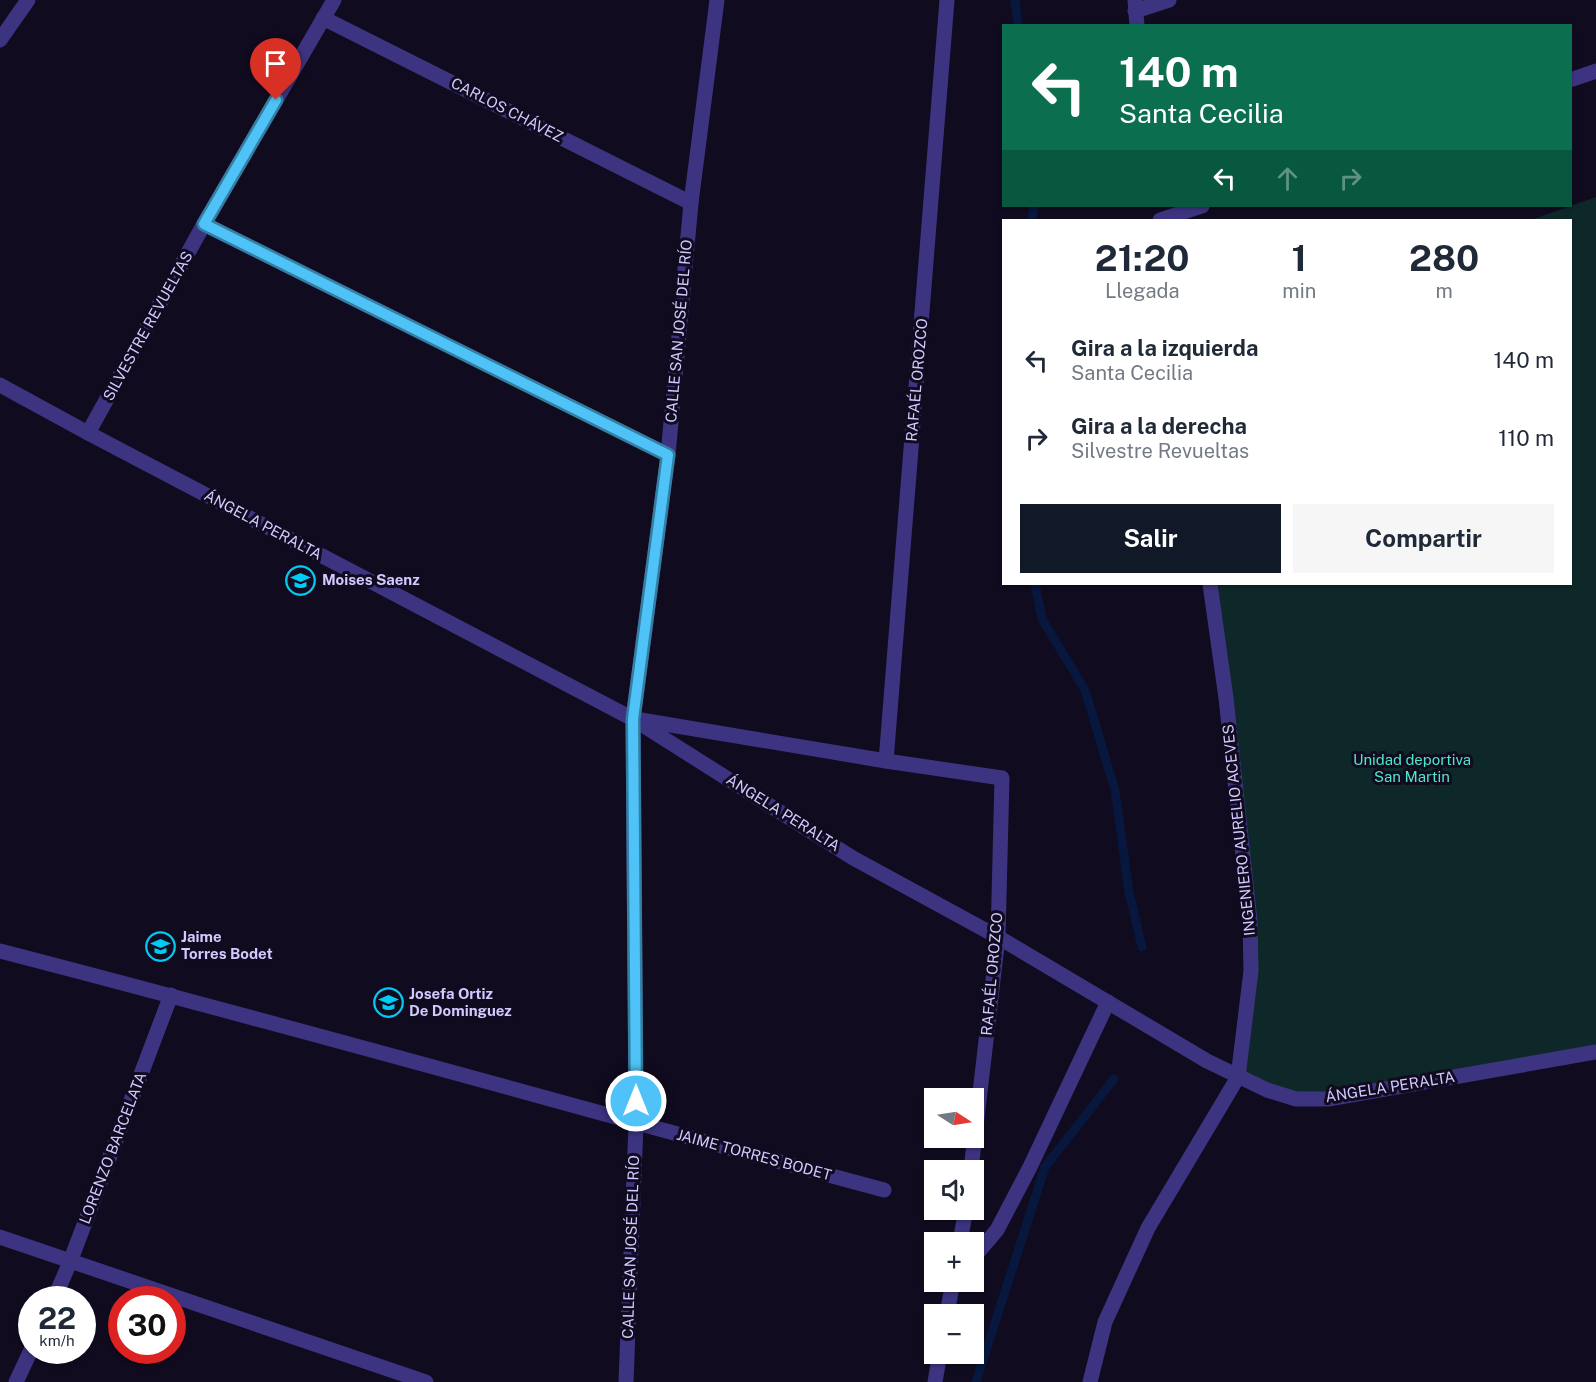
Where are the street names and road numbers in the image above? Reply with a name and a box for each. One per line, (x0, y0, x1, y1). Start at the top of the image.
street label: CARLOS CHÁVEZ (448, 74, 566, 145)
street label: CALLE SAN JOSÉ DEL RÍO (662, 239, 695, 423)
street label: SILVESTRE REVUELTAS (99, 248, 196, 403)
street label: RAFAÉL OROZCO (903, 318, 930, 442)
street label: ÁNGELA PERALTA (201, 486, 325, 563)
street label: INGENIERO AURELIO ACEVES (1219, 723, 1258, 937)
street label: ÁNGELA PERALTA (723, 771, 844, 855)
street label: RAFAÉL OROZCO (978, 912, 1005, 1036)
street label: ÁNGELA PERALTA (1324, 1068, 1456, 1105)
street label: LORENZO BARCELATA (76, 1069, 149, 1226)
street label: JAIME TORRES BODET (675, 1126, 833, 1183)
street label: CALLE SAN JOSÉ DEL RÍO (619, 1155, 642, 1339)

